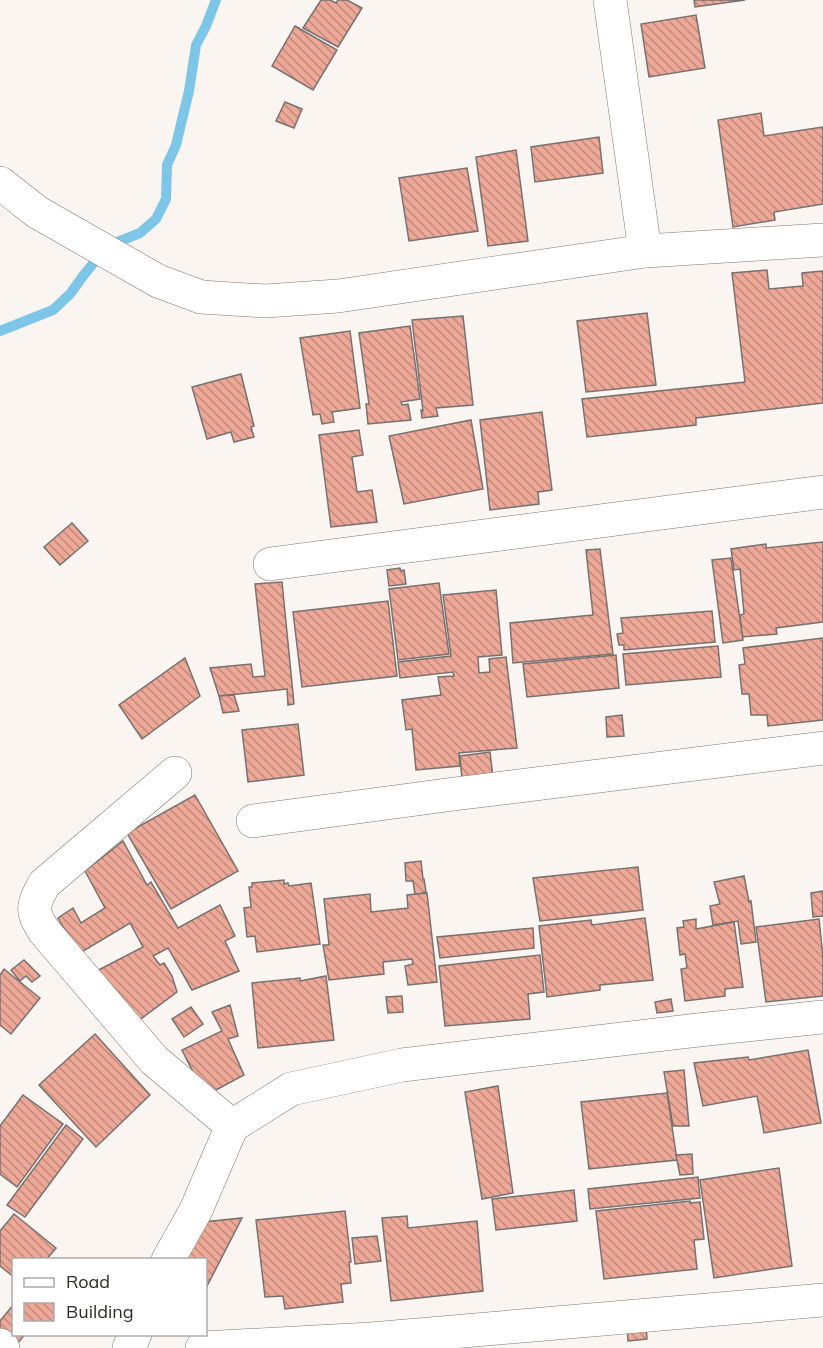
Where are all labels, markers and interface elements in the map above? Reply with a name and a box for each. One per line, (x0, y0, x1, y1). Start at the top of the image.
legend (12, 1258, 207, 1336)
text: Road (66, 1270, 110, 1293)
text: Building (66, 1300, 134, 1323)

